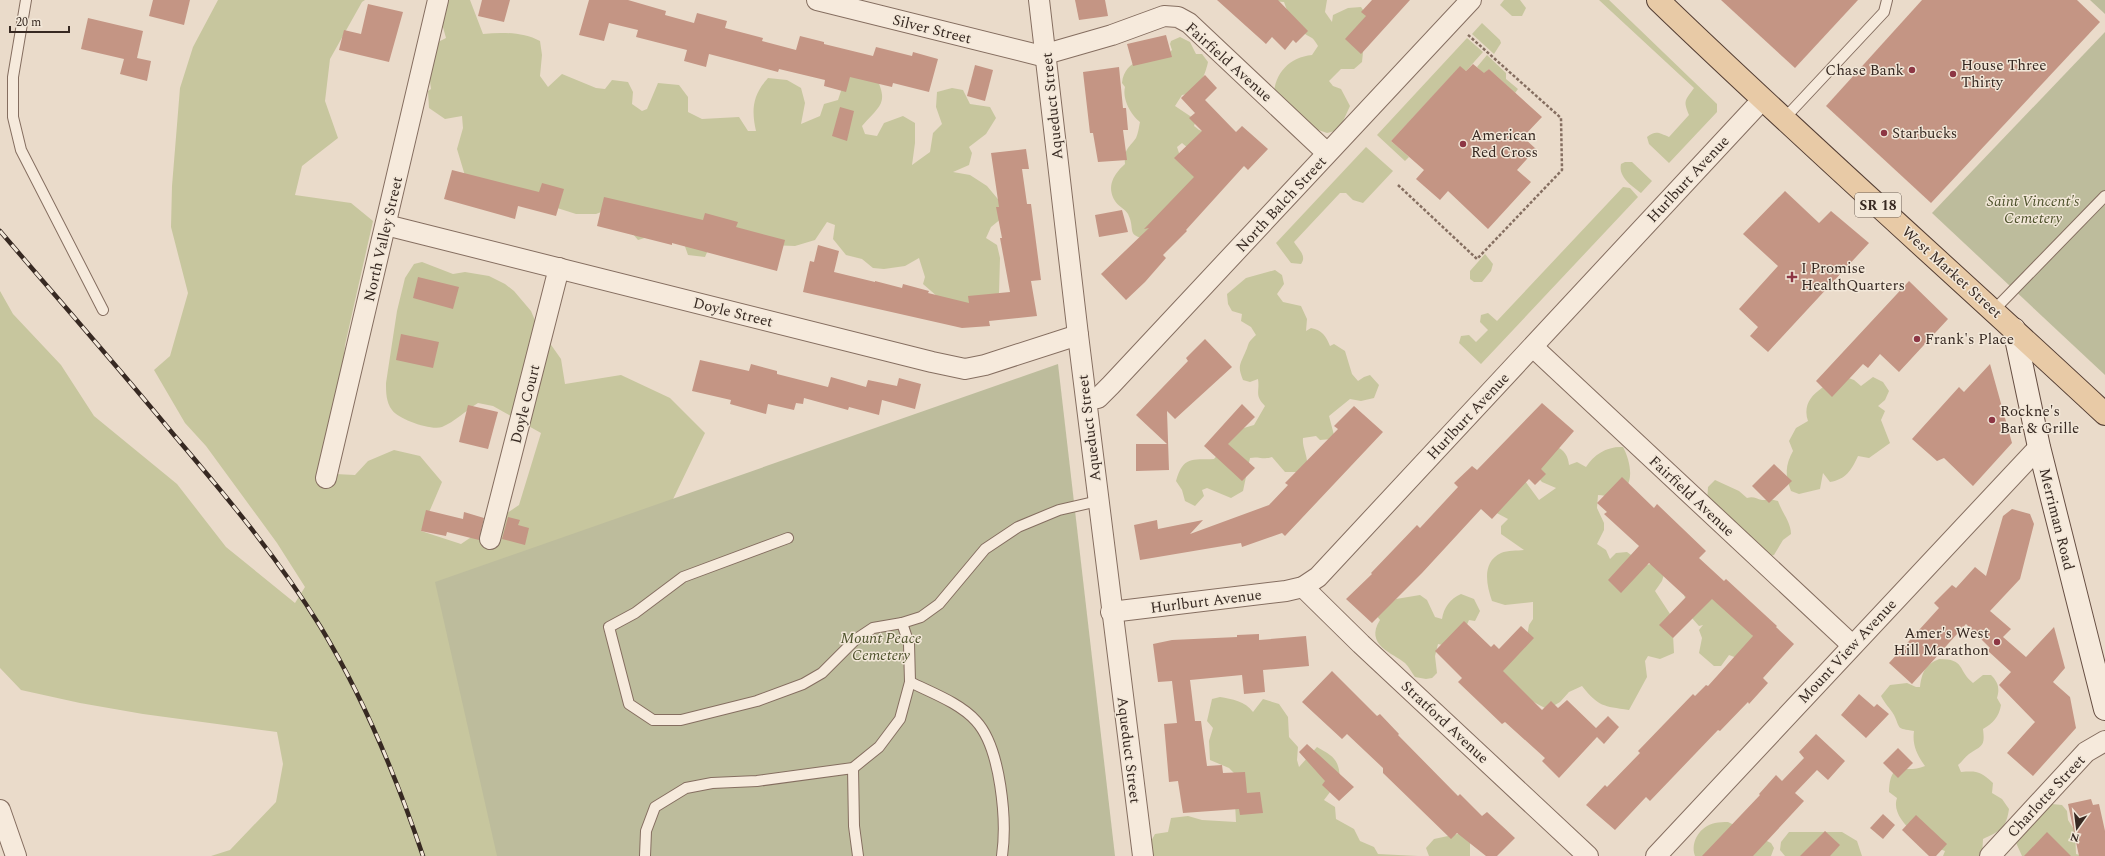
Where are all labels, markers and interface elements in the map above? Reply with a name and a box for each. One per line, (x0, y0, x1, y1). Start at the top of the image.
scale bar (10, 8, 69, 34)
street label: Silver Street (890, 9, 974, 50)
text: 20 m (16, 13, 41, 32)
street label: Fairfield Avenue (1180, 17, 1277, 108)
street label: Aqueduct Street (1035, 51, 1070, 161)
place label: House Three Thirty (1961, 54, 2046, 94)
place label: Chase Bank (1825, 59, 1904, 82)
marker: Chase Bank (1907, 65, 1917, 75)
marker: House Three Thirty (1948, 69, 1958, 79)
place label: Starbucks (1892, 122, 1957, 145)
place label: American Red Cross (1471, 124, 1538, 164)
marker: Starbucks (1879, 128, 1889, 138)
street label: Hurlburt Avenue (1642, 130, 1735, 228)
marker: American Red Cross (1458, 139, 1468, 149)
street label: North Balch Street (1231, 151, 1332, 258)
street label: North Valley Street (358, 174, 409, 304)
park label: Saint Vincent's Cemetery (1987, 190, 2080, 230)
road number: SR 18 (1855, 193, 1901, 217)
street label: West Market Street (1896, 221, 2007, 324)
place label: I Promise HealthQuarters (1801, 257, 1905, 297)
marker: I Promise HealthQuarters (1786, 271, 1798, 283)
street label: Doyle Street (690, 291, 775, 334)
place label: Frank's Place (1925, 328, 2014, 351)
marker: Frank's Place (1912, 334, 1922, 344)
street label: Doyle Court (505, 362, 546, 446)
street label: Hurlburt Avenue (1422, 367, 1515, 465)
street label: Aqueduct Street (1072, 373, 1107, 483)
place label: Rockne's Bar & Grille (2000, 400, 2079, 440)
marker: Rockne's Bar & Grille (1987, 415, 1997, 425)
street label: Fairfield Avenue (1644, 450, 1740, 542)
street label: Merriman Road (2033, 466, 2080, 573)
street label: Hurlburt Avenue (1149, 583, 1263, 620)
street label: Mount View Avenue (1792, 594, 1902, 709)
place label: Amer's West Hill Marathon (1894, 622, 1989, 662)
park label: Mount Peace Cemetery (841, 627, 922, 667)
marker: Amer's West Hill Marathon (1992, 637, 2002, 647)
street label: Stratford Avenue (1395, 675, 1494, 769)
street label: Aqueduct Street (1111, 695, 1146, 805)
street label: Charlotte Street (2002, 750, 2091, 843)
north arrow (2057, 808, 2097, 848)
text: N (2068, 828, 2081, 847)

